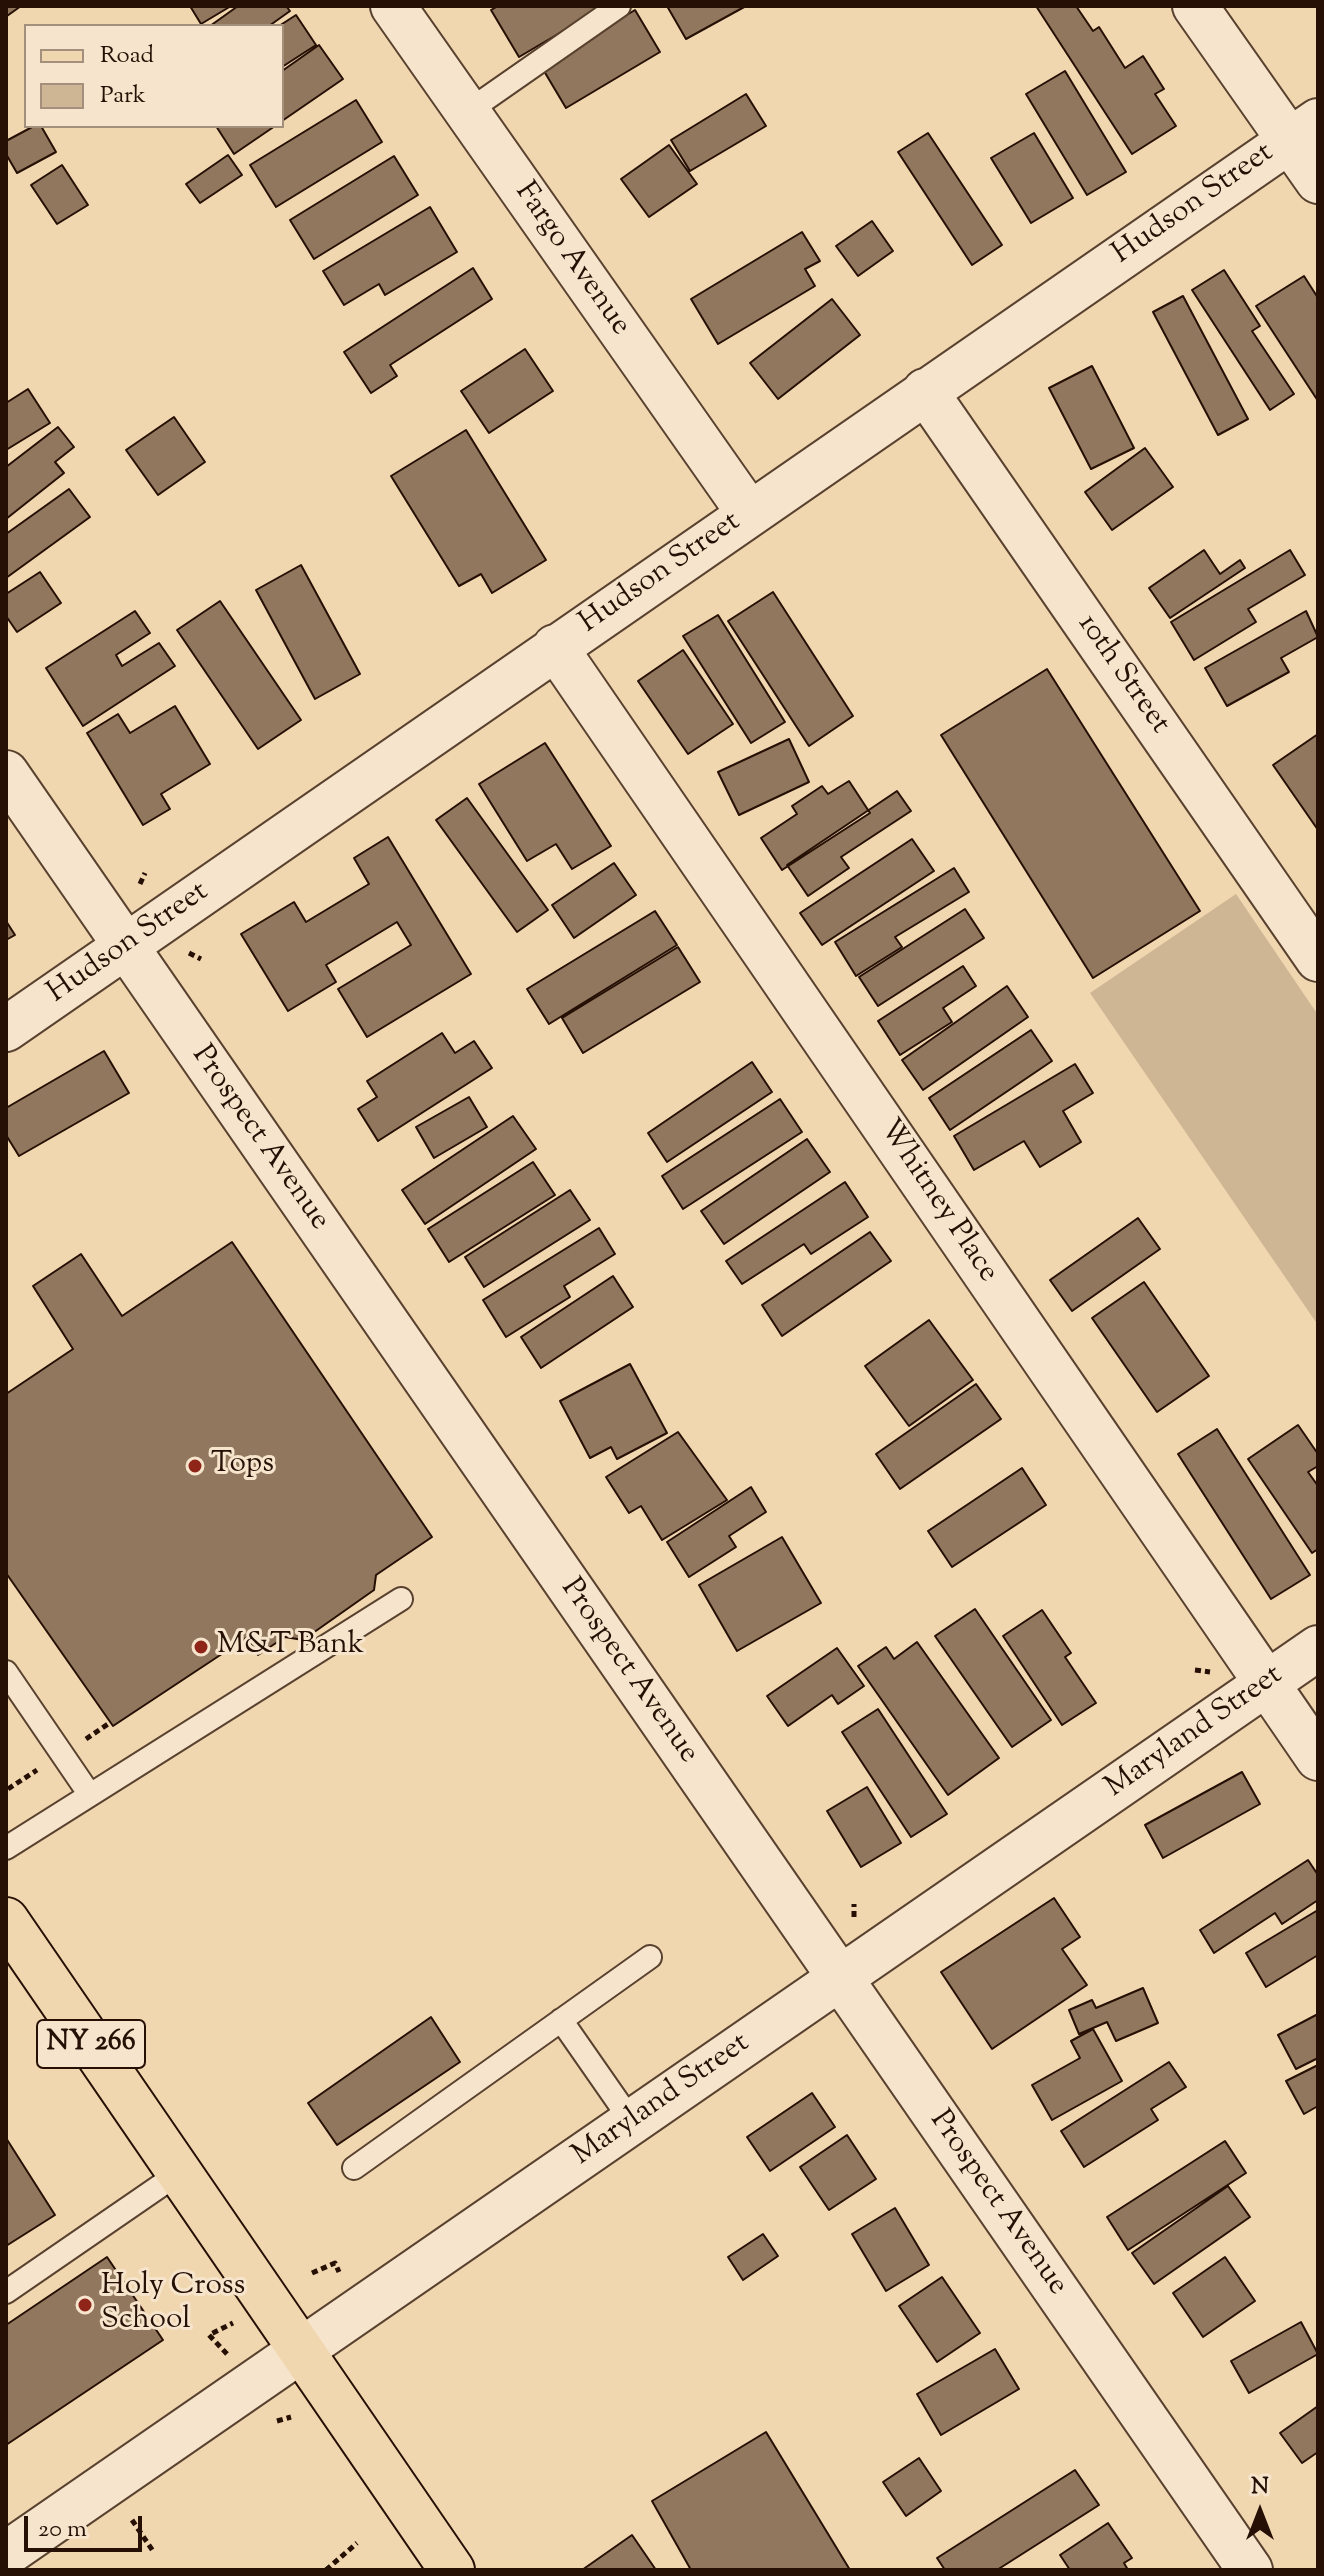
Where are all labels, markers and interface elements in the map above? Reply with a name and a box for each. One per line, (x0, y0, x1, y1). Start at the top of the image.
legend (24, 24, 284, 128)
text: Road (100, 39, 154, 73)
text: Park (100, 79, 146, 113)
street label: Hudson Street (1107, 136, 1281, 274)
street label: Fargo Avenue (505, 177, 637, 343)
street label: Hudson Street (574, 505, 748, 643)
street label: 10th Street (1068, 608, 1176, 742)
street label: Hudson Street (42, 875, 216, 1013)
street label: Prospect Avenue (182, 1040, 336, 1238)
street label: Whitney Place (869, 1114, 1005, 1290)
place label: Tops (211, 1448, 274, 1484)
marker: Tops (186, 1457, 204, 1475)
street label: Prospect Avenue (551, 1573, 705, 1771)
place label: M&T Bank (217, 1629, 364, 1665)
marker: M&T Bank (192, 1638, 210, 1656)
street label: Maryland Street (1100, 1659, 1290, 1807)
road number: NY 266 (37, 2020, 145, 2068)
street label: Maryland Street (567, 2027, 757, 2175)
street label: Prospect Avenue (920, 2105, 1074, 2303)
place label: Holy Cross School (101, 2270, 245, 2340)
marker: Holy Cross School (76, 2296, 94, 2314)
north arrow (1220, 2472, 1300, 2552)
text: N (1251, 2472, 1269, 2504)
scale bar (28, 2500, 146, 2550)
text: 20 m (38, 2513, 87, 2547)

